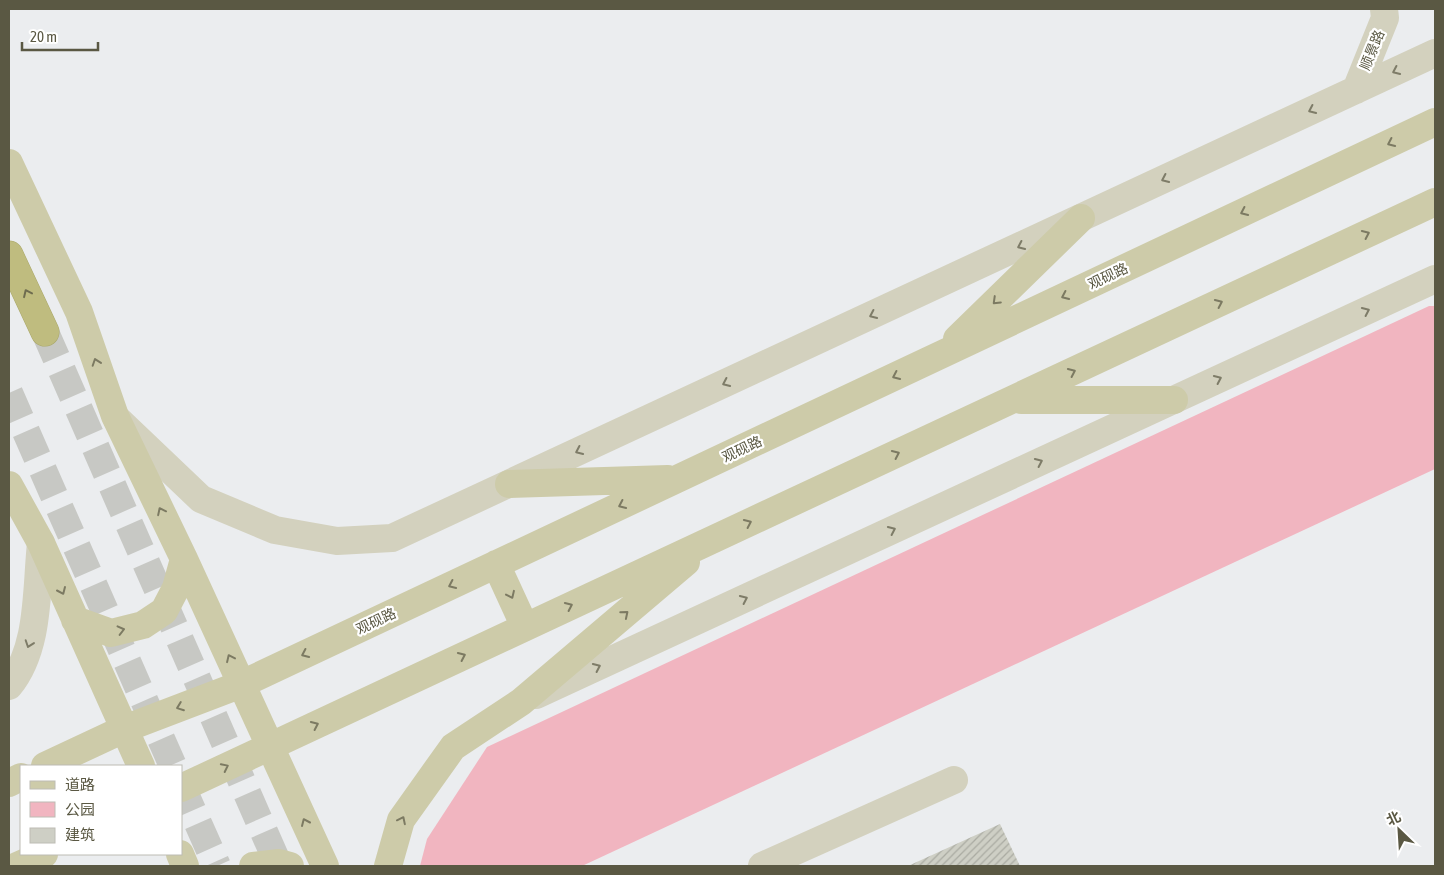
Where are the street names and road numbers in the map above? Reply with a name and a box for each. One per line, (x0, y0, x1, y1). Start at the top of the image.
street label: 顺景路 (1357, 28, 1387, 72)
street label: 观砚路 (1086, 260, 1130, 292)
street label: 观砚路 (720, 433, 764, 465)
street label: 观砚路 (354, 605, 398, 637)

